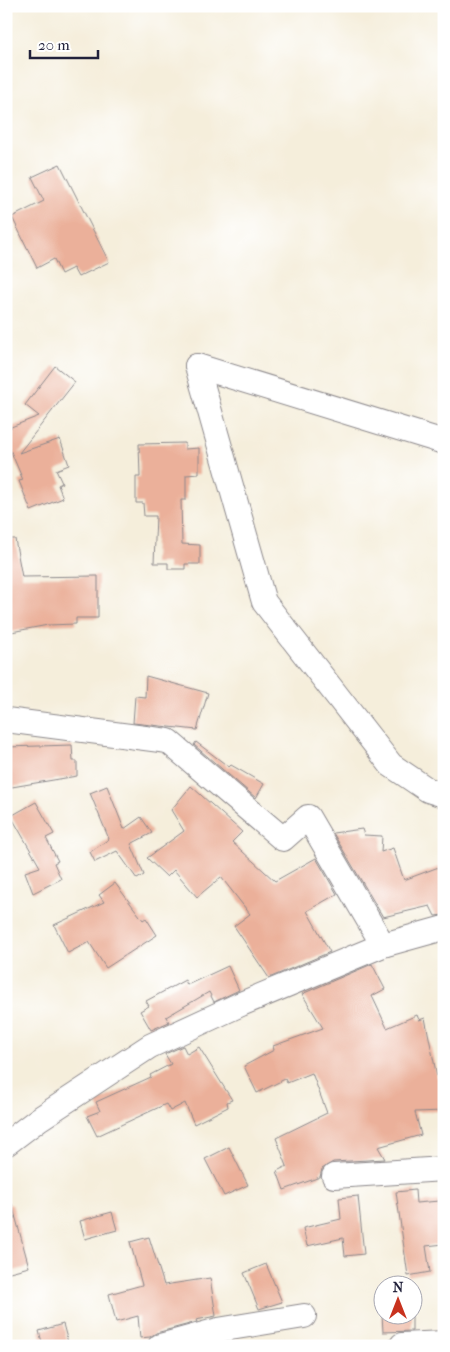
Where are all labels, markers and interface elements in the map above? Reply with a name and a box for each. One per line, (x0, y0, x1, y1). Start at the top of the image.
scale bar (30, 28, 98, 60)
text: 20 m (38, 36, 70, 54)
north arrow (372, 1274, 422, 1324)
text: N (393, 1279, 404, 1296)

